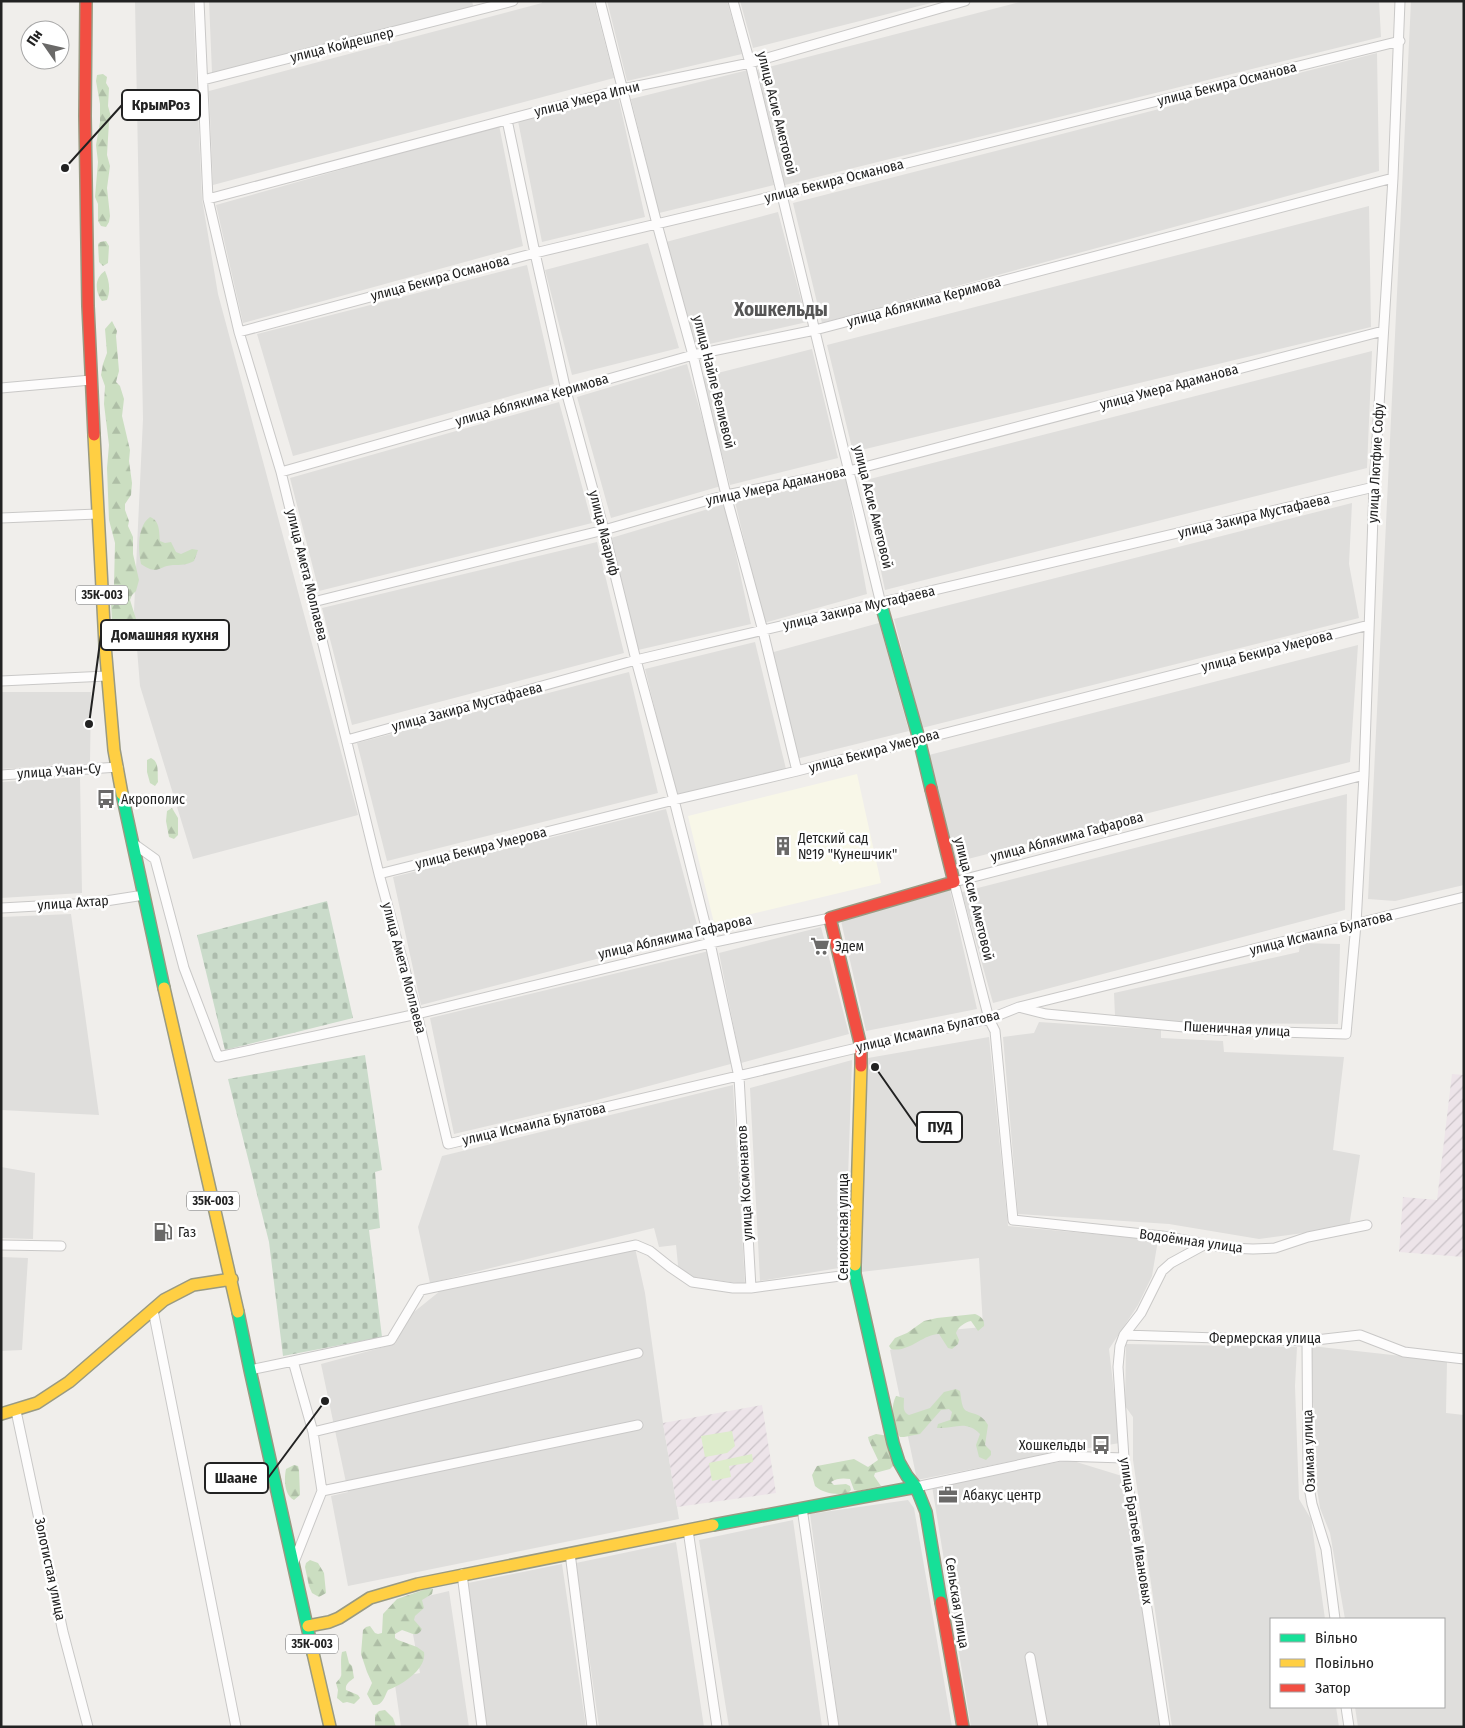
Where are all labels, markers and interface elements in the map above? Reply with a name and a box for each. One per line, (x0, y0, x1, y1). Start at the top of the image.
north arrow (20, 20, 70, 70)
street label: улица Койдешлер (288, 24, 396, 66)
text: Пн (23, 27, 46, 49)
street label: улица Асие Аметовой (753, 50, 801, 176)
street label: улица Бекира Османова (1156, 58, 1299, 110)
street label: улица Умера Ипчи (533, 78, 641, 120)
callout: КрымРоз (122, 90, 200, 120)
text: КрымРоз (132, 96, 190, 114)
street label: улица Бекира Османова (763, 155, 906, 207)
street label: улица Бекира Османова (369, 251, 511, 305)
street label: улица Аблякима Керимова (845, 273, 1003, 331)
district label: Хошкельды (733, 298, 828, 321)
street label: улица Найле Велиевой (689, 314, 739, 450)
street label: улица Умера Адаманова (1098, 360, 1240, 414)
street label: улица Аблякима Керимова (453, 370, 611, 430)
street label: улица Лютфие Софу (1364, 402, 1388, 523)
street label: улица Асие Аметовой (849, 444, 897, 570)
street label: улица Умера Адаманова (704, 463, 848, 509)
street label: улица Маариф (585, 489, 623, 577)
street label: улица Закира Мустафаева (1176, 490, 1332, 542)
street label: улица Амета Моллаева (282, 507, 332, 643)
street label: улица Закира Мустафаева (781, 582, 937, 634)
road number: 35К-003 (76, 586, 128, 604)
callout: Домашняя кухня (101, 620, 229, 650)
text: Домашняя кухня (110, 626, 219, 644)
street label: улица Бекира Умерова (1200, 626, 1334, 676)
street label: улица Закира Мустафаева (390, 679, 544, 735)
street label: улица Бекира Умерова (807, 725, 941, 777)
street label: улица Учан-Су (17, 760, 102, 782)
bus stop icon: Акрополис (95, 788, 117, 810)
place label: Акрополис (121, 791, 185, 808)
street label: улица Аблякима Гафарова (989, 808, 1145, 866)
street label: улица Бекира Умерова (414, 823, 548, 873)
place label: Детский сад №19 "Кунешчик" (797, 830, 897, 863)
building icon: Детский сад №19 "Кунешчик" (772, 835, 794, 857)
street label: улица Асие Аметовой (950, 836, 998, 962)
street label: улица Ахтар (37, 892, 109, 914)
street label: улица Амета Моллаева (378, 900, 430, 1036)
street label: улица Исмаила Булатова (1248, 907, 1394, 959)
street label: улица Аблякима Гафарова (596, 911, 754, 963)
supermarket icon: Эдем (809, 935, 831, 957)
place label: Эдем (835, 938, 864, 955)
street label: улица Исмаила Булатова (855, 1006, 1002, 1056)
street label: Пшеничная улица (1183, 1018, 1291, 1040)
street label: улица Исмаила Булатова (461, 1099, 608, 1149)
callout: ПУД (917, 1112, 962, 1142)
text: ПУД (927, 1118, 953, 1136)
street label: улица Космонавтов (733, 1125, 757, 1241)
street label: Сенокосная улица (835, 1173, 852, 1281)
road number: 35К-003 (187, 1192, 239, 1210)
fuel station icon: Газ (152, 1221, 174, 1243)
place label: Газ (178, 1224, 196, 1241)
street label: Водоёмная улица (1138, 1225, 1244, 1257)
street label: Фермерская улица (1209, 1330, 1321, 1347)
street label: Озимая улица (1299, 1409, 1319, 1493)
bus stop icon: Хошкельды (1090, 1434, 1112, 1456)
place label: Хошкельды (1019, 1437, 1086, 1454)
street label: улица Братьев Ивановых (1116, 1456, 1156, 1607)
callout: Шаане (205, 1463, 268, 1493)
text: Шаане (215, 1469, 258, 1487)
office icon: Абакус центр (937, 1484, 959, 1506)
place label: Абакус центр (963, 1487, 1041, 1504)
street label: Золотистая улица (31, 1516, 69, 1622)
street label: Сельская улица (941, 1556, 973, 1650)
legend (1270, 1618, 1445, 1708)
text: Вільно (1315, 1629, 1358, 1647)
road number: 35К-003 (286, 1635, 338, 1654)
text: Повільно (1315, 1654, 1374, 1672)
text: Затор (1315, 1679, 1351, 1697)

